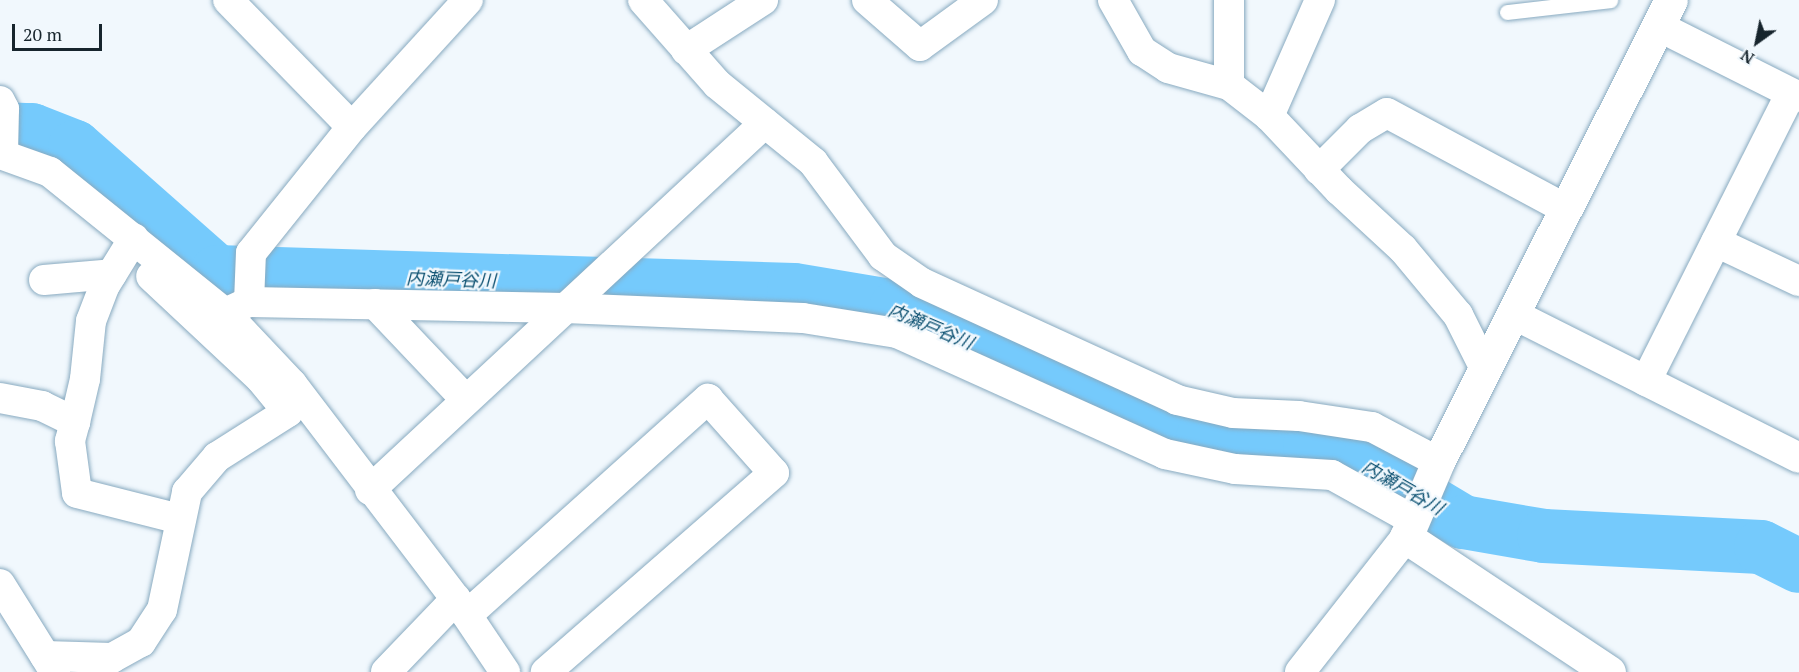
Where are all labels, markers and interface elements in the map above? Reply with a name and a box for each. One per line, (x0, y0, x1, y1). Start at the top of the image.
scale bar (15, 12, 105, 50)
north arrow (1727, 12, 1787, 72)
text: 20 m (23, 22, 62, 46)
text: N (1736, 45, 1758, 70)
water label: 内瀬戸谷川 (406, 267, 496, 291)
water label: 内瀬戸谷川 (885, 298, 977, 354)
water label: 内瀬戸谷川 (1359, 455, 1447, 519)

